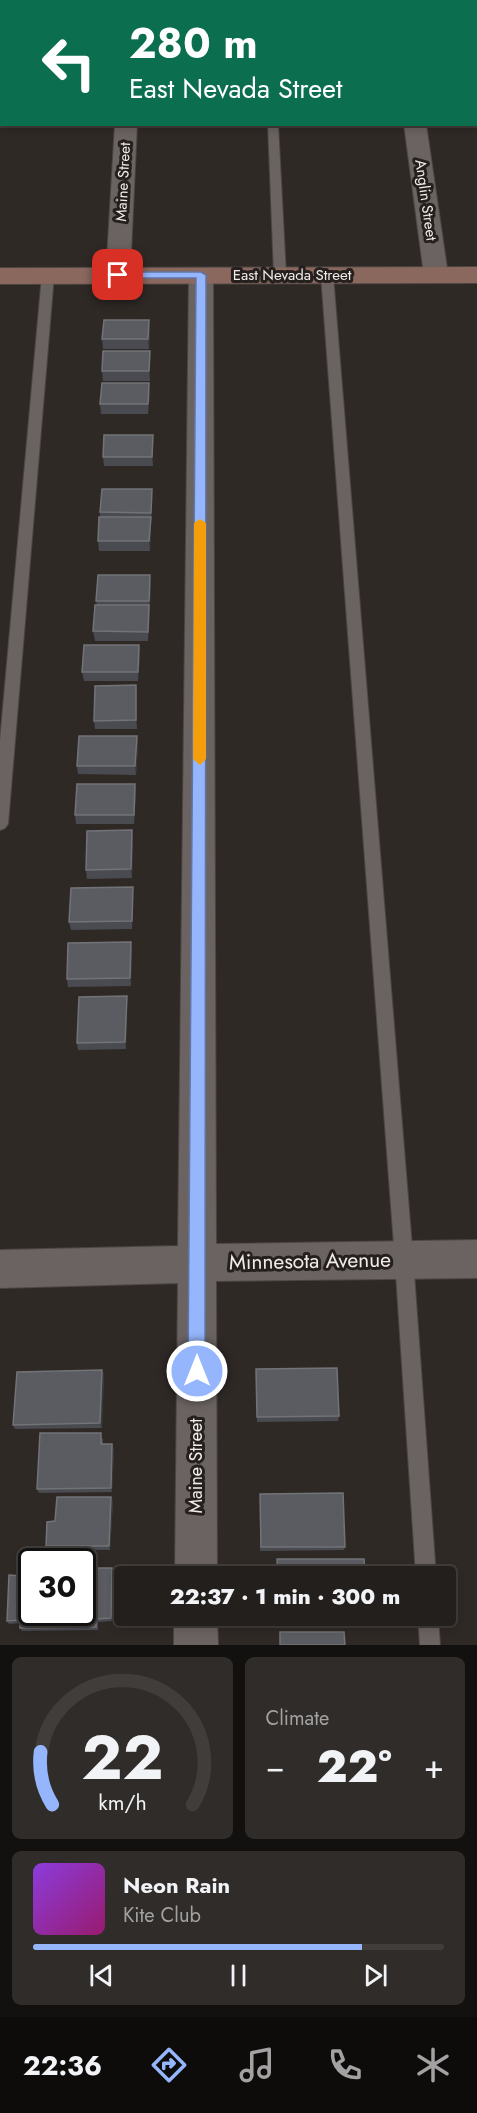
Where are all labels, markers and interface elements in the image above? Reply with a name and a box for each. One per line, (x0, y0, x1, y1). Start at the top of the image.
text: 280 m (129, 13, 258, 74)
icon: left (30, 24, 108, 102)
text: East Nevada Street (129, 69, 343, 108)
street label: Maine Street (110, 142, 136, 222)
street label: Anglin Street (409, 158, 443, 242)
pin (92, 249, 143, 300)
icon: arrive (101, 258, 134, 291)
street label: East Nevada Street (233, 264, 352, 286)
street label: Minnesota Avenue (229, 1245, 391, 1277)
position arrow (165, 1339, 229, 1403)
street label: Maine Street (183, 1418, 209, 1514)
speed limit sign: 30 (18, 1548, 96, 1626)
text: 22:37 · 1 min · 300 m (170, 1580, 400, 1612)
text: Climate (266, 1704, 329, 1733)
text: 22 (81, 1712, 163, 1802)
text: 22° (317, 1734, 392, 1799)
text: − (266, 1743, 285, 1790)
text: + (424, 1743, 444, 1790)
text: km/h (98, 1787, 146, 1818)
text: Neon Rain (123, 1869, 230, 1901)
text: Kite Club (123, 1901, 201, 1930)
icon: previous (85, 1959, 118, 1992)
icon: pause (222, 1959, 255, 1992)
icon: next (359, 1959, 392, 1992)
icon: directions (148, 2044, 190, 2086)
icon: music (236, 2044, 278, 2086)
icon: phone (324, 2044, 366, 2086)
icon: climate (412, 2044, 454, 2086)
text: 22:36 (23, 2046, 102, 2085)

